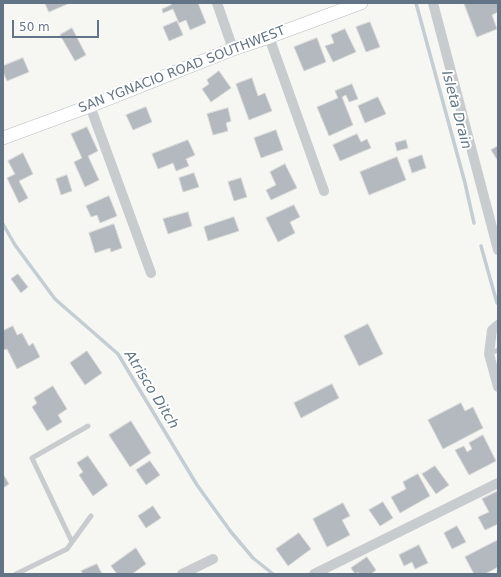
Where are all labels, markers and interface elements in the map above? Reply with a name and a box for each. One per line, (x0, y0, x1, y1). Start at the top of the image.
scale bar (14, 12, 101, 38)
text: 50 m (19, 20, 50, 34)
street label: SAN YGNACIO ROAD SOUTHWEST (77, 23, 287, 117)
water label: Isleta Drain (437, 69, 475, 151)
water label: Atrisco Ditch (120, 348, 182, 432)

